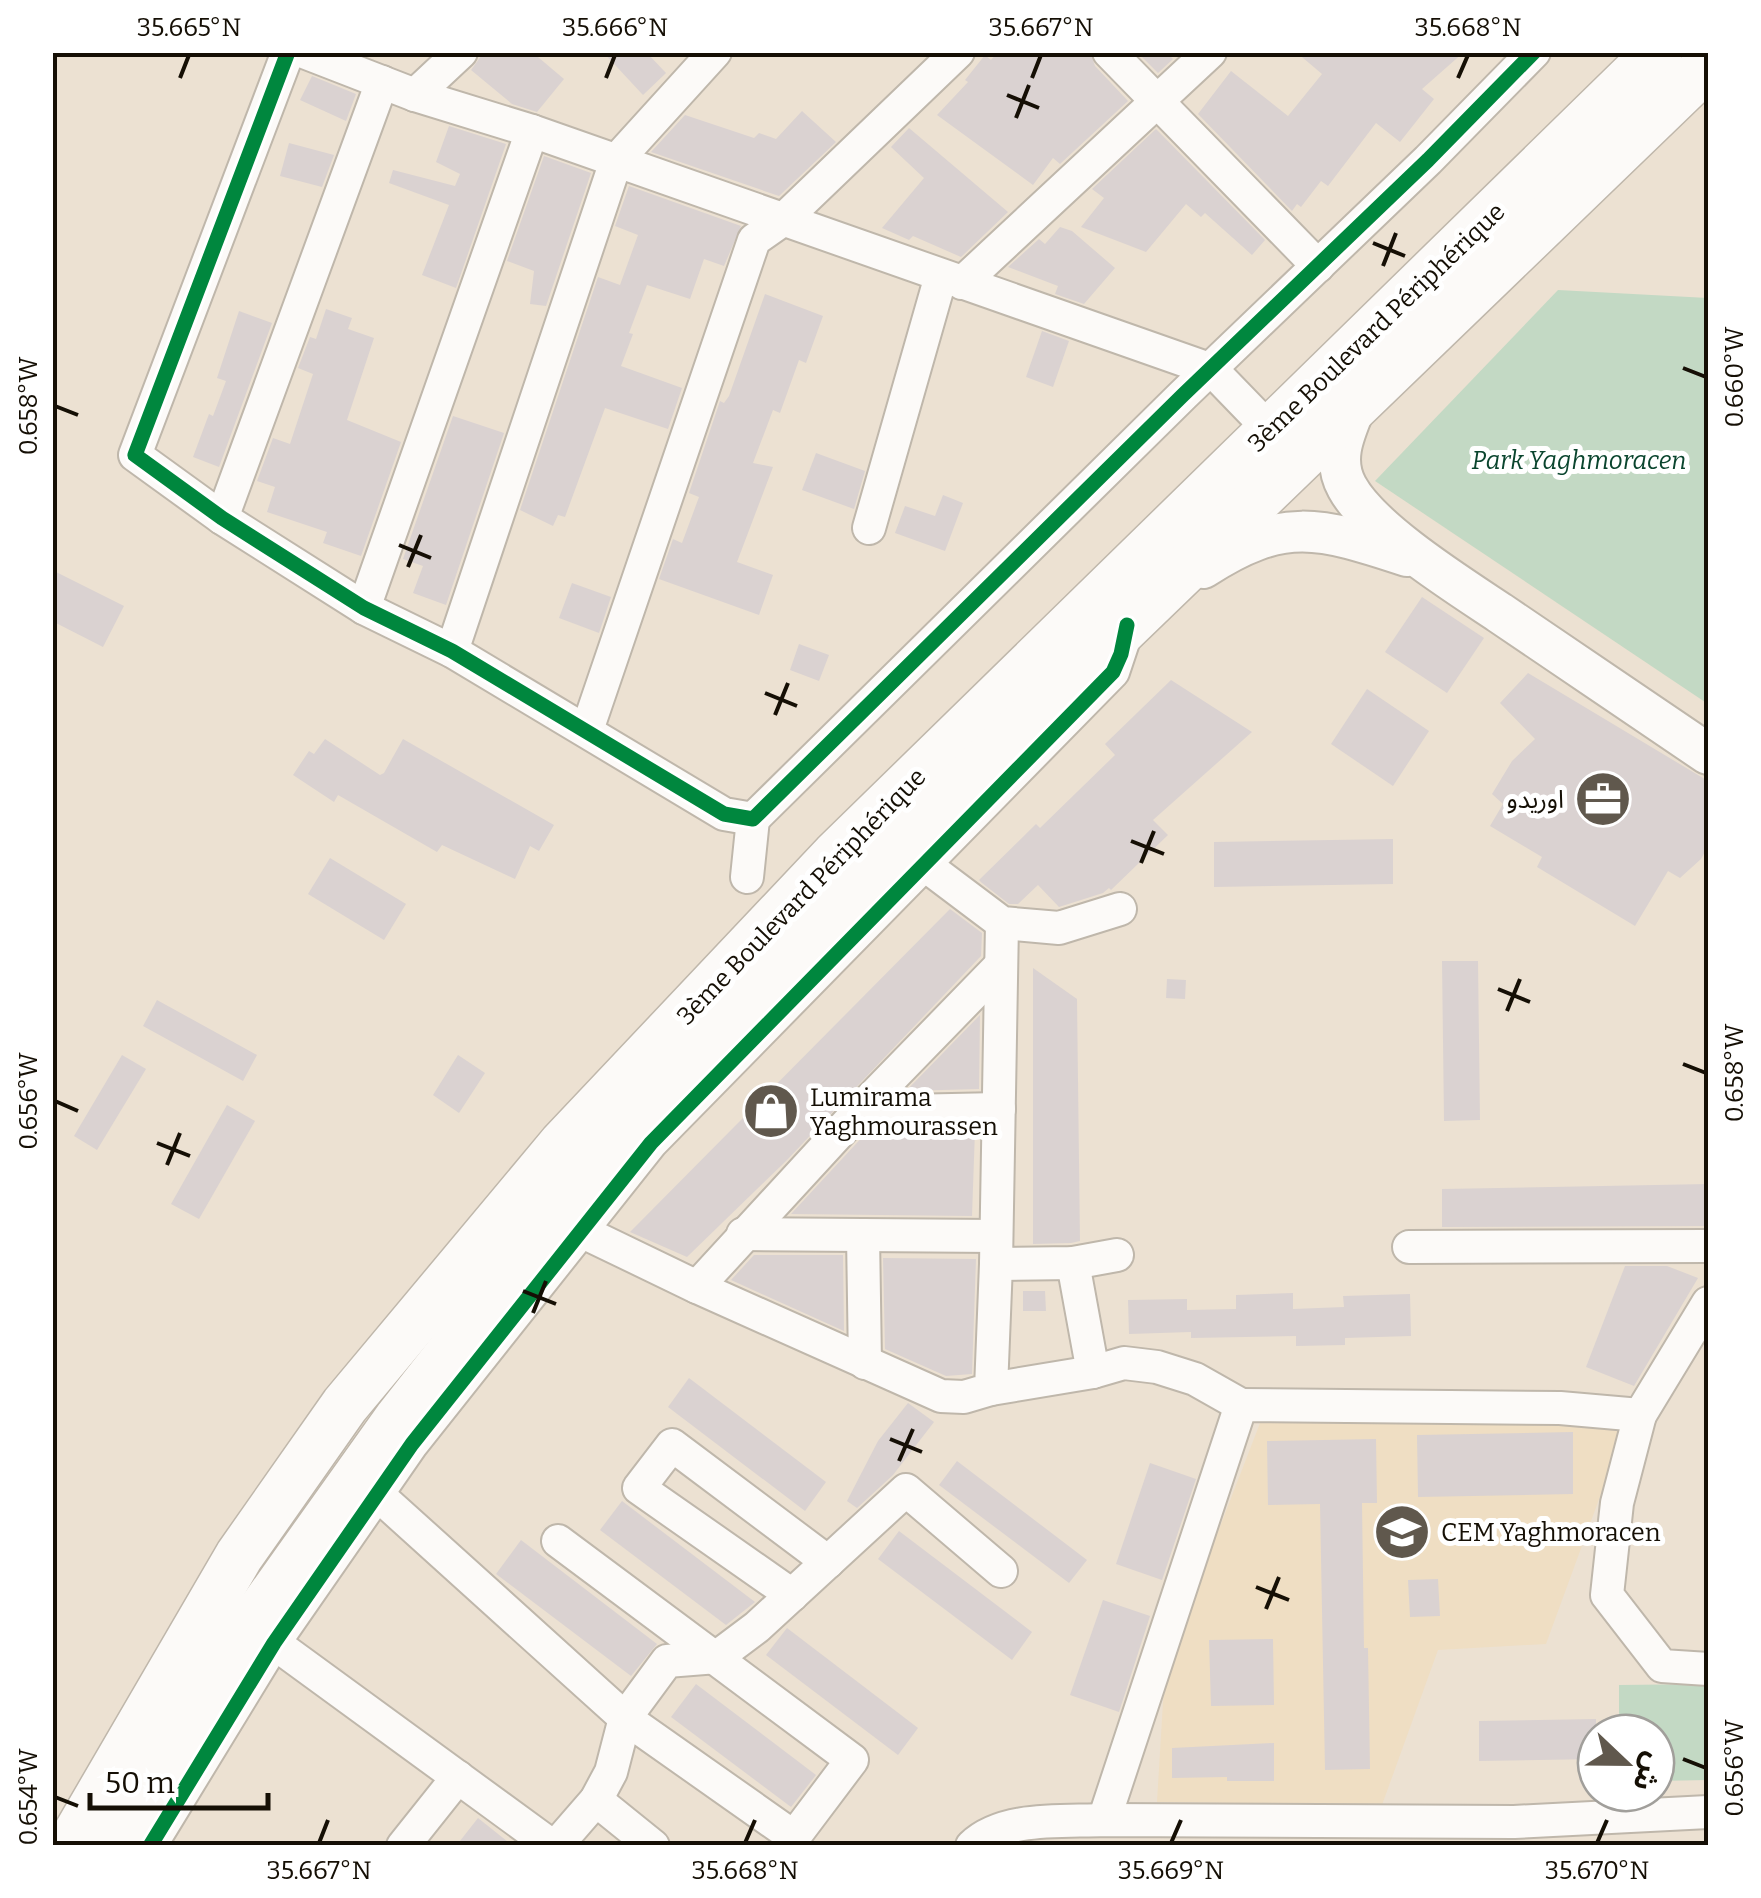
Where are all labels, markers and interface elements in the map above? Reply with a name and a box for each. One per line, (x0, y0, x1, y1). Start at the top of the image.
text: 35.665°N (137, 13, 241, 43)
text: 35.666°N (562, 13, 668, 43)
text: 35.667°N (989, 13, 1094, 43)
text: 35.668°N (1414, 13, 1522, 43)
street label: 3ème Boulevard Périphérique (1242, 197, 1511, 458)
text: 0.660°W (1720, 326, 1750, 427)
text: 0.658°W (14, 356, 44, 455)
park label: Park Yaghmoracen (1472, 446, 1686, 476)
street label: 3ème Boulevard Périphérique (671, 762, 932, 1031)
office icon: اوريدو (1573, 769, 1633, 829)
place label: اوريدو (1506, 785, 1564, 815)
text: 0.658°W (1720, 1023, 1750, 1122)
text: 0.656°W (14, 1052, 44, 1150)
shop icon: Lumirama Yaghmourassen (741, 1081, 801, 1141)
place label: Lumirama Yaghmourassen (810, 1083, 998, 1142)
school or university icon: CEM Yaghmoracen (1372, 1502, 1432, 1562)
place label: CEM Yaghmoracen (1441, 1518, 1661, 1548)
north arrow (1576, 1713, 1676, 1813)
text: 0.656°W (1720, 1719, 1750, 1817)
text: 0.654°W (14, 1748, 44, 1846)
scale bar (90, 1748, 268, 1810)
text: ش (1626, 1748, 1671, 1796)
text: 50 m (105, 1765, 175, 1801)
text: 35.667°N (267, 1856, 372, 1886)
text: 35.668°N (691, 1856, 799, 1886)
text: 35.669°N (1118, 1856, 1224, 1886)
text: 35.670°N (1545, 1856, 1649, 1886)

